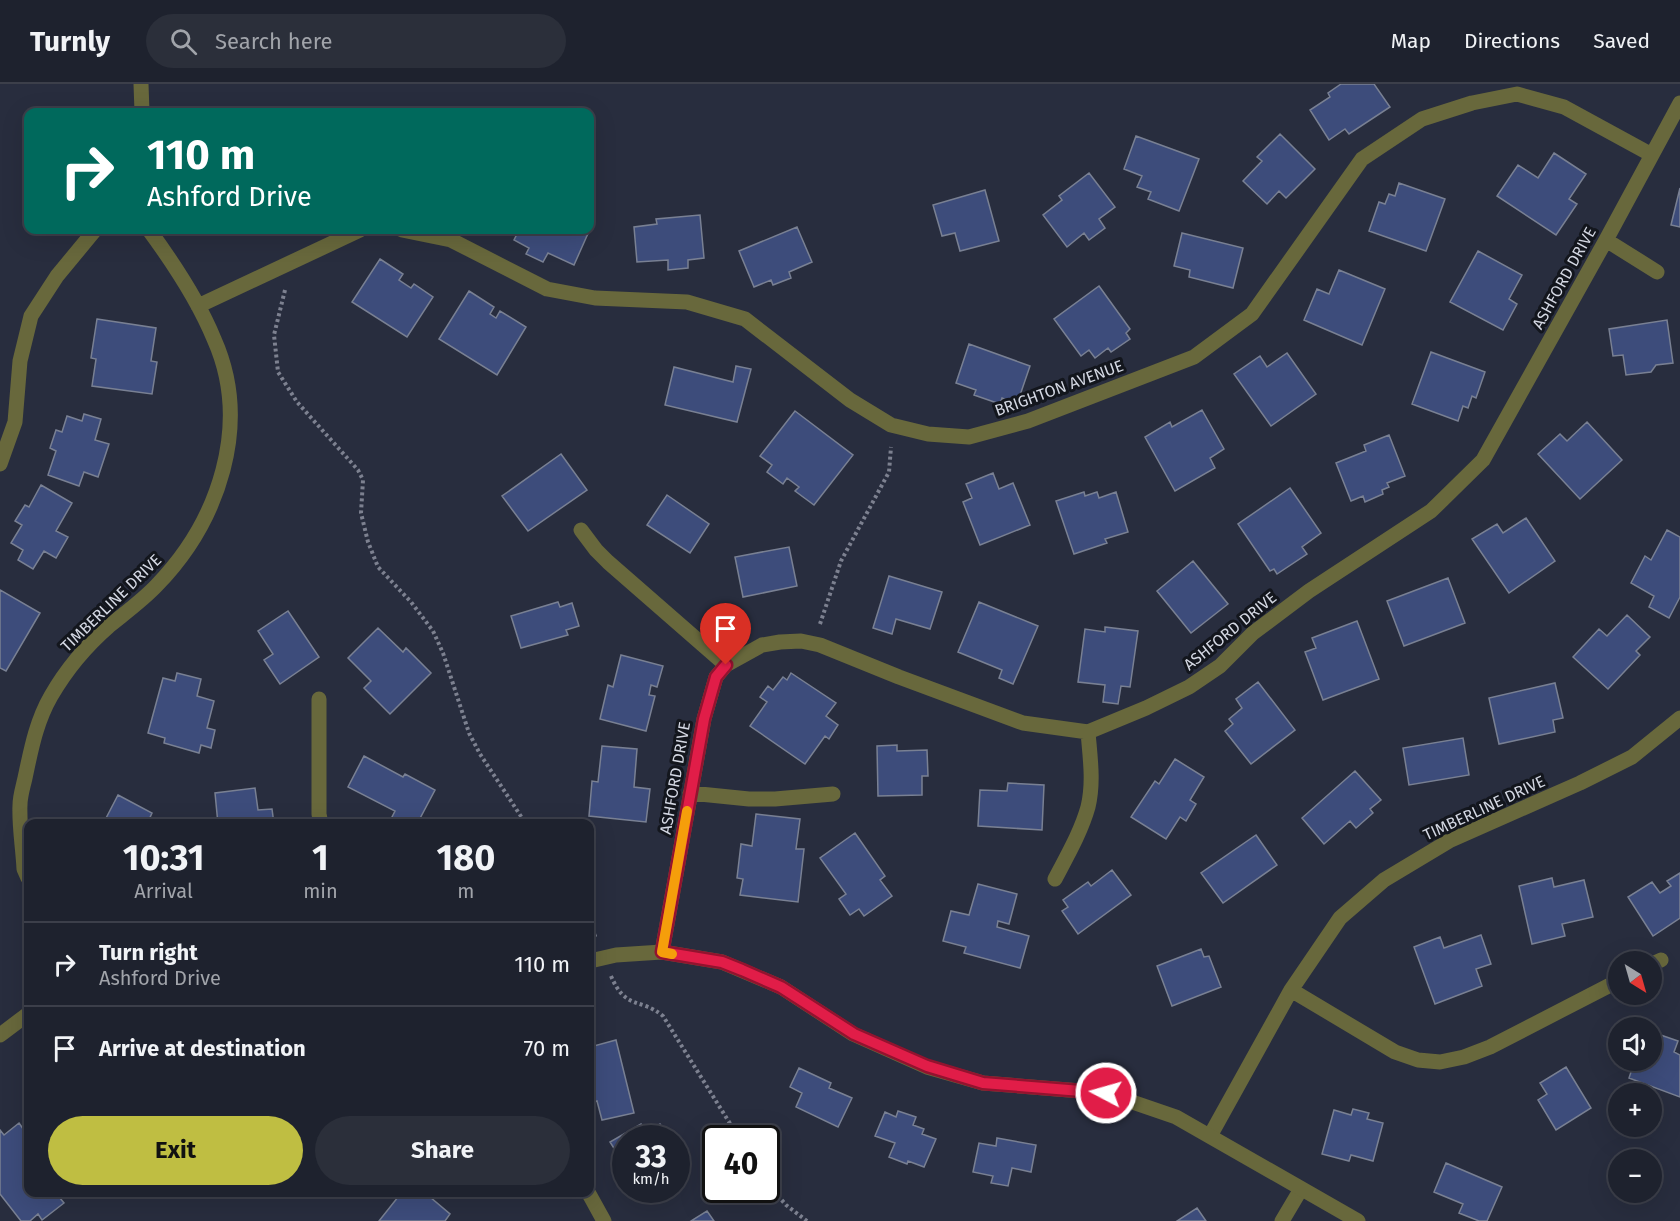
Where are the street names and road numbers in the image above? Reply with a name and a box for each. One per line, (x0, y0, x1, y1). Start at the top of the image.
street label: ASHFORD DRIVE (1528, 224, 1600, 332)
street label: BRIGHTON AVENUE (992, 356, 1126, 420)
street label: TIMBERLINE DRIVE (57, 550, 165, 656)
street label: ASHFORD DRIVE (1180, 588, 1280, 674)
street label: ASHFORD DRIVE (656, 720, 694, 836)
street label: TIMBERLINE DRIVE (1420, 772, 1548, 844)

